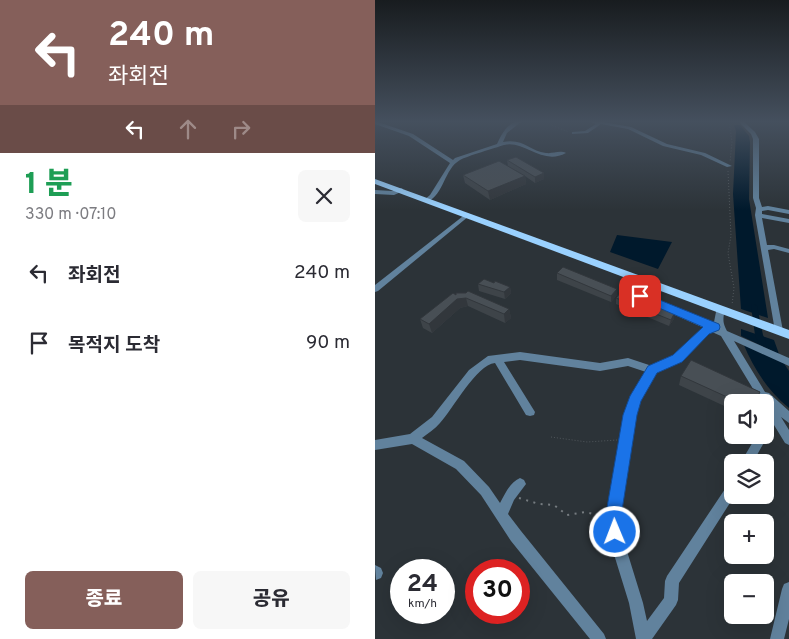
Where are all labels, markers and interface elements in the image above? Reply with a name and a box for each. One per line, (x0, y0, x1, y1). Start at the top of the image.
text: 240 m (108, 14, 214, 58)
icon: left (25, 20, 90, 85)
text: 좌회전 (108, 64, 169, 91)
icon: left (121, 115, 149, 143)
icon: ahead (174, 115, 202, 143)
icon: right (227, 115, 255, 143)
text: 1 분 (25, 167, 73, 204)
button: close (298, 170, 350, 222)
text: 330 m · 07:10 (25, 205, 117, 225)
icon: left (25, 259, 53, 287)
text: 240 m (294, 261, 350, 285)
text: 좌회전 (68, 264, 120, 288)
pin (619, 275, 661, 317)
icon: arrive (626, 282, 654, 310)
icon: arrive (25, 329, 53, 357)
text: 90 m (306, 331, 350, 355)
text: 목적지 도착 (68, 334, 160, 358)
map controls (724, 394, 774, 624)
button: sound (724, 394, 774, 444)
button: layers (724, 454, 774, 504)
position arrow (588, 505, 640, 557)
button: + (724, 514, 774, 564)
speed limit sign: 30 (465, 559, 530, 624)
text: 24 (407, 569, 438, 601)
button: 종료 (25, 571, 183, 629)
button: 공유 (193, 571, 350, 629)
button: − (724, 574, 774, 624)
text: km/h (408, 596, 437, 612)

